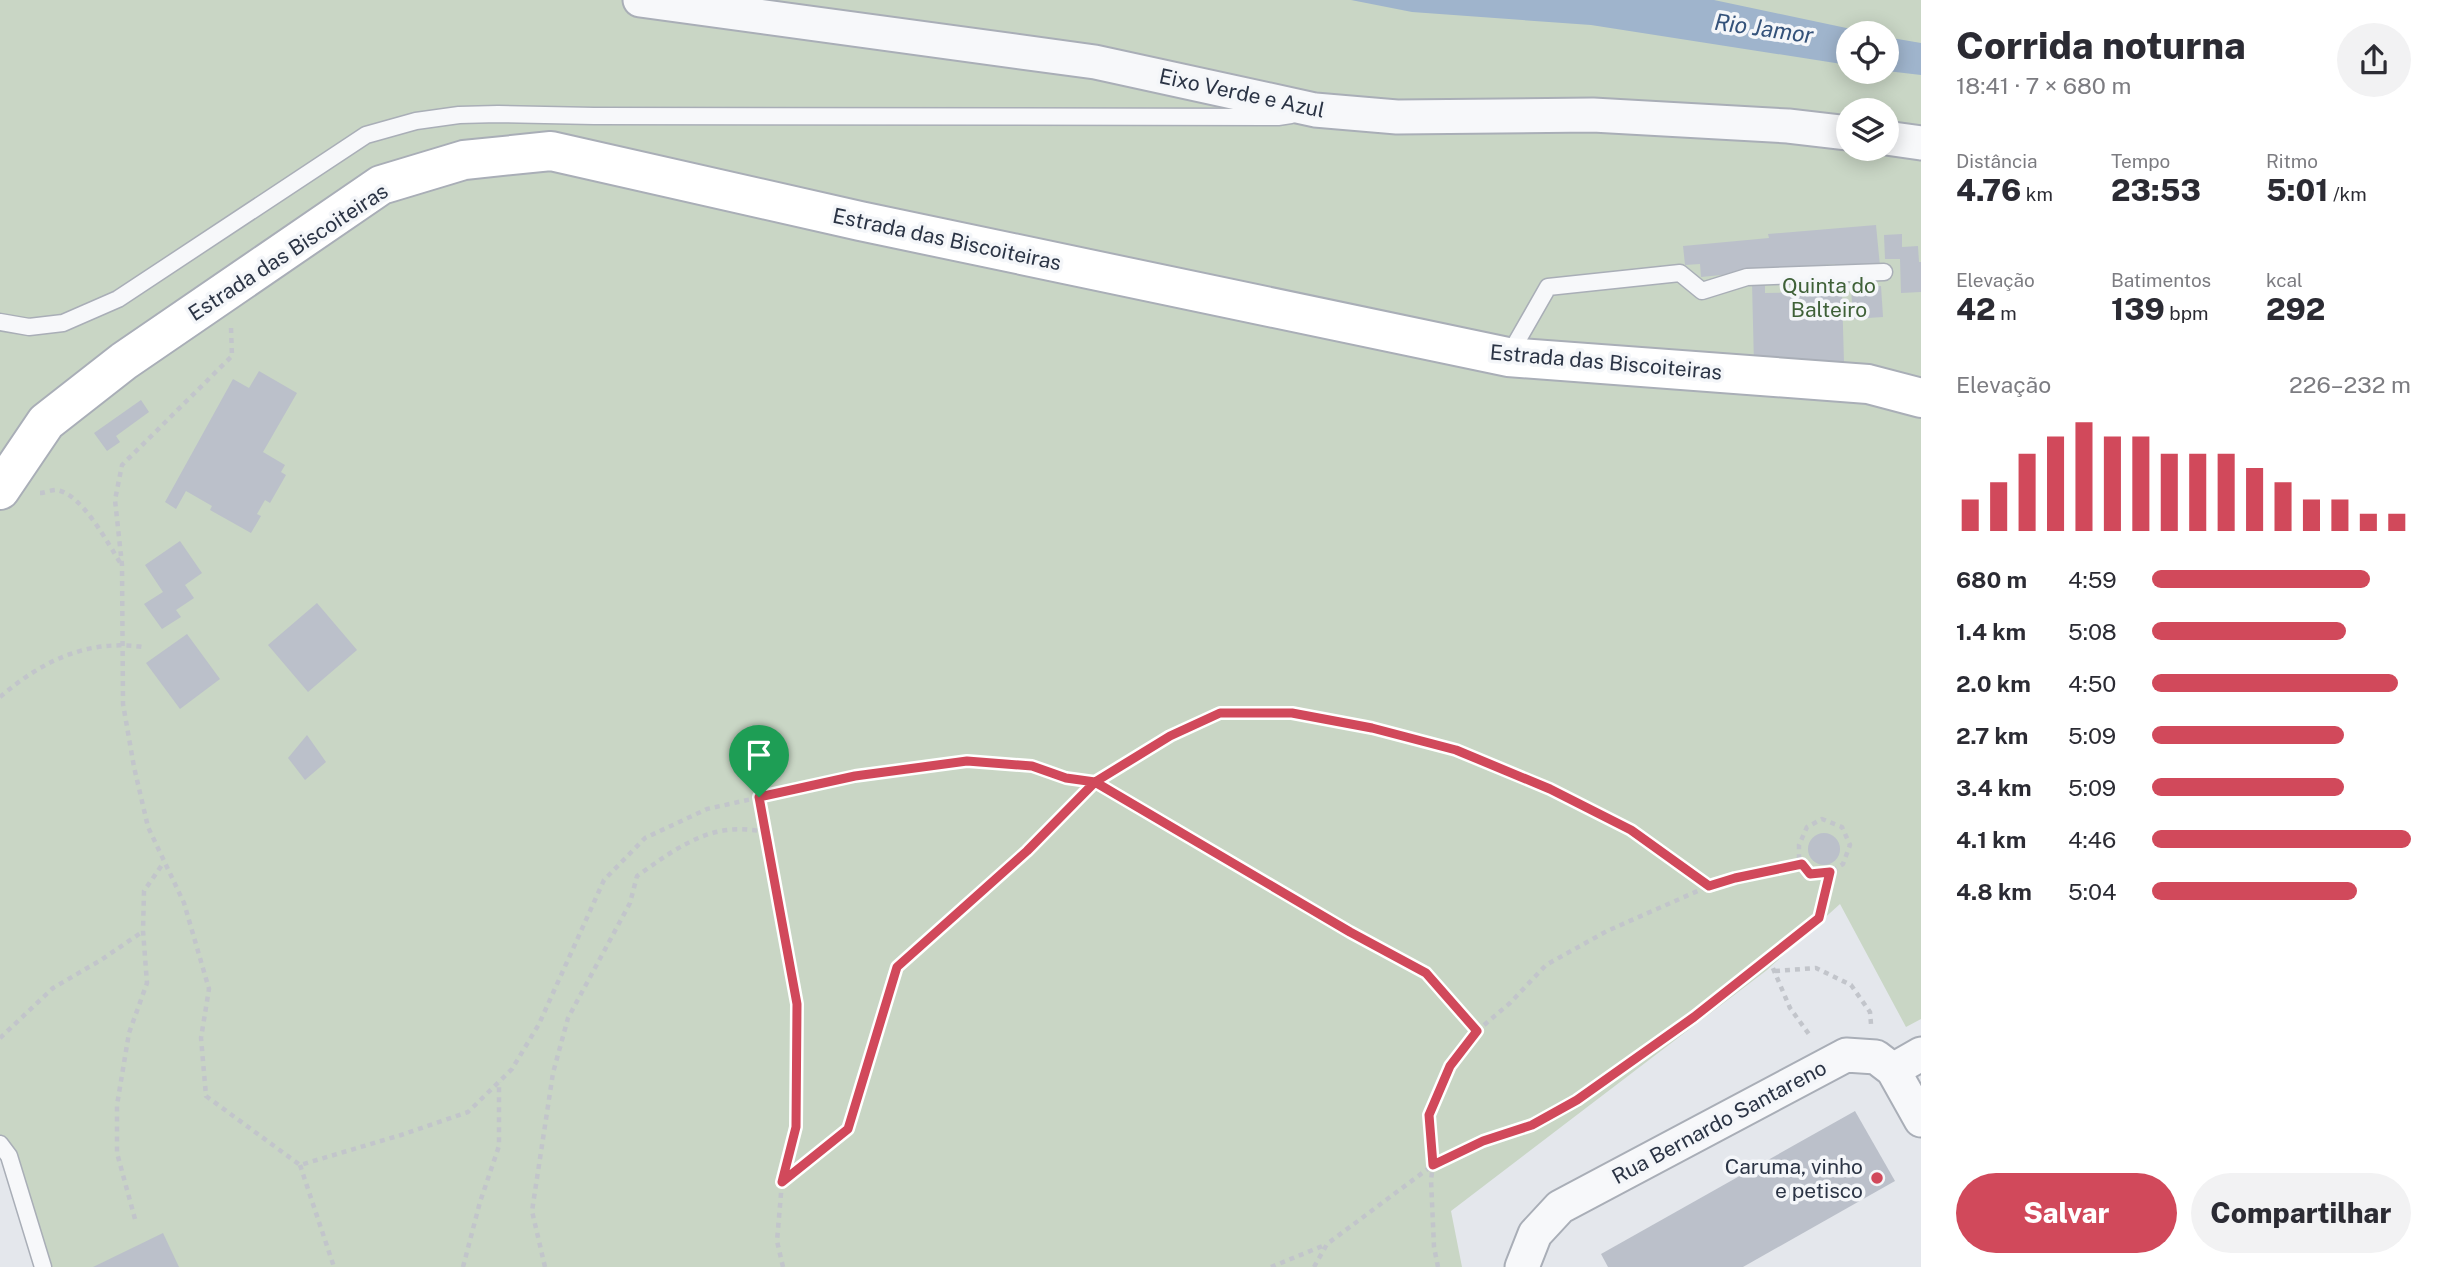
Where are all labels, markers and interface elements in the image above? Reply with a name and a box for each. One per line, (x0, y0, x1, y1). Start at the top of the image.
water label: Rio Jamor (1713, 8, 1816, 48)
map controls (1836, 21, 1899, 161)
button: locate (1836, 21, 1899, 84)
text: Corrida noturna (1956, 23, 2246, 68)
button: share (2337, 23, 2411, 97)
street label: Eixo Verde e Azul (1157, 63, 1327, 123)
text: 18:41 · 7 × 680 m (1956, 72, 2131, 99)
button: layers (1836, 98, 1899, 161)
text: Distância (1956, 150, 2038, 172)
text: Tempo (2111, 150, 2170, 172)
text: Ritmo (2266, 150, 2318, 172)
text: 4.76 (1956, 172, 2021, 208)
text: 23:53 (2111, 172, 2201, 208)
text: 5:01 (2266, 172, 2328, 208)
street label: Estrada das Biscoiteiras (184, 178, 392, 326)
text: km (2021, 183, 2053, 205)
text: /km (2328, 183, 2367, 205)
street label: Estrada das Biscoiteiras (831, 203, 1063, 275)
text: Elevação (1956, 269, 2035, 291)
text: Batimentos (2111, 269, 2211, 291)
text: kcal (2266, 269, 2303, 291)
park label: Quinta do Balteiro (1782, 273, 1876, 322)
text: 42 (1956, 291, 1996, 327)
text: 139 (2111, 291, 2165, 327)
text: 292 (2266, 291, 2325, 327)
text: m (1996, 302, 2017, 324)
text: bpm (2165, 302, 2208, 324)
street label: Estrada das Biscoiteiras (1489, 339, 1723, 385)
text: Elevação (1956, 371, 2051, 398)
text: 226–232 m (2289, 371, 2411, 398)
text: 680 m (1956, 566, 2027, 593)
text: 4:59 (2068, 566, 2117, 593)
text: 1.4 km (1956, 618, 2026, 645)
text: 5:08 (2068, 618, 2117, 645)
text: 2.0 km (1956, 670, 2031, 697)
text: 4:50 (2068, 670, 2116, 697)
text: 2.7 km (1956, 722, 2028, 749)
text: 5:09 (2068, 722, 2116, 749)
pin (729, 725, 789, 797)
icon: arrive (740, 736, 778, 774)
text: 3.4 km (1956, 774, 2032, 801)
text: 5:09 (2068, 774, 2116, 801)
text: 4.1 km (1956, 826, 2026, 853)
text: 4:46 (2068, 826, 2116, 853)
text: 4.8 km (1956, 878, 2032, 905)
text: 5:04 (2068, 878, 2116, 905)
street label: Rua Bernardo Santareno (1608, 1055, 1830, 1189)
place label: Caruma, vinho e petisco (1725, 1154, 1863, 1203)
marker: Caruma, vinho e petisco (1869, 1170, 1885, 1186)
button: Salvar (1956, 1173, 2177, 1253)
button: Compartilhar (2191, 1173, 2411, 1253)

